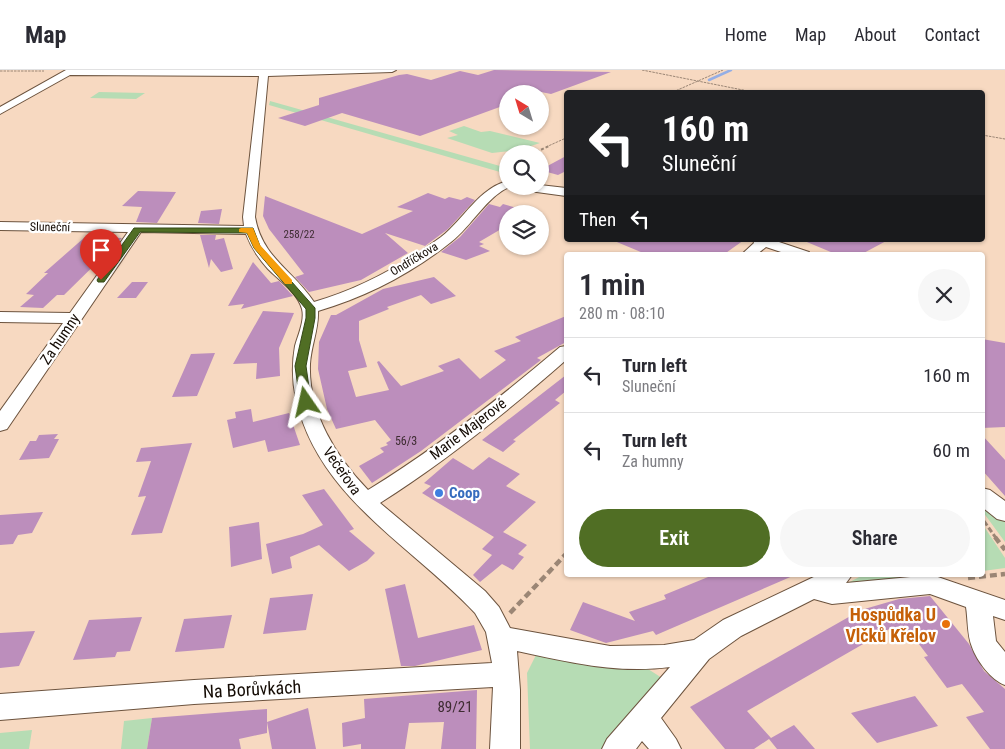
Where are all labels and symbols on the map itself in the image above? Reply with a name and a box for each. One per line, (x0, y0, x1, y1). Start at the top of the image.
north arrow (499, 85, 549, 135)
street label: Sluneční (30, 220, 71, 234)
house number: 258/22 (283, 228, 315, 241)
pin (80, 229, 122, 280)
street label: Ondříčkova (388, 239, 441, 279)
street label: Za humny (36, 310, 84, 368)
position arrow (279, 375, 331, 427)
street label: Marie Majerové (426, 394, 510, 464)
house number: 56/3 (395, 434, 417, 448)
street label: Večeřova (319, 444, 365, 498)
place label: Coop (449, 484, 480, 502)
marker: Coop (433, 487, 445, 499)
place label: Hospůdka U Vlčků Křelov (845, 604, 936, 646)
marker: Hospůdka U Vlčků Křelov (940, 618, 952, 630)
street label: Na Borůvkách (202, 676, 302, 702)
house number: 89/21 (437, 698, 473, 716)

